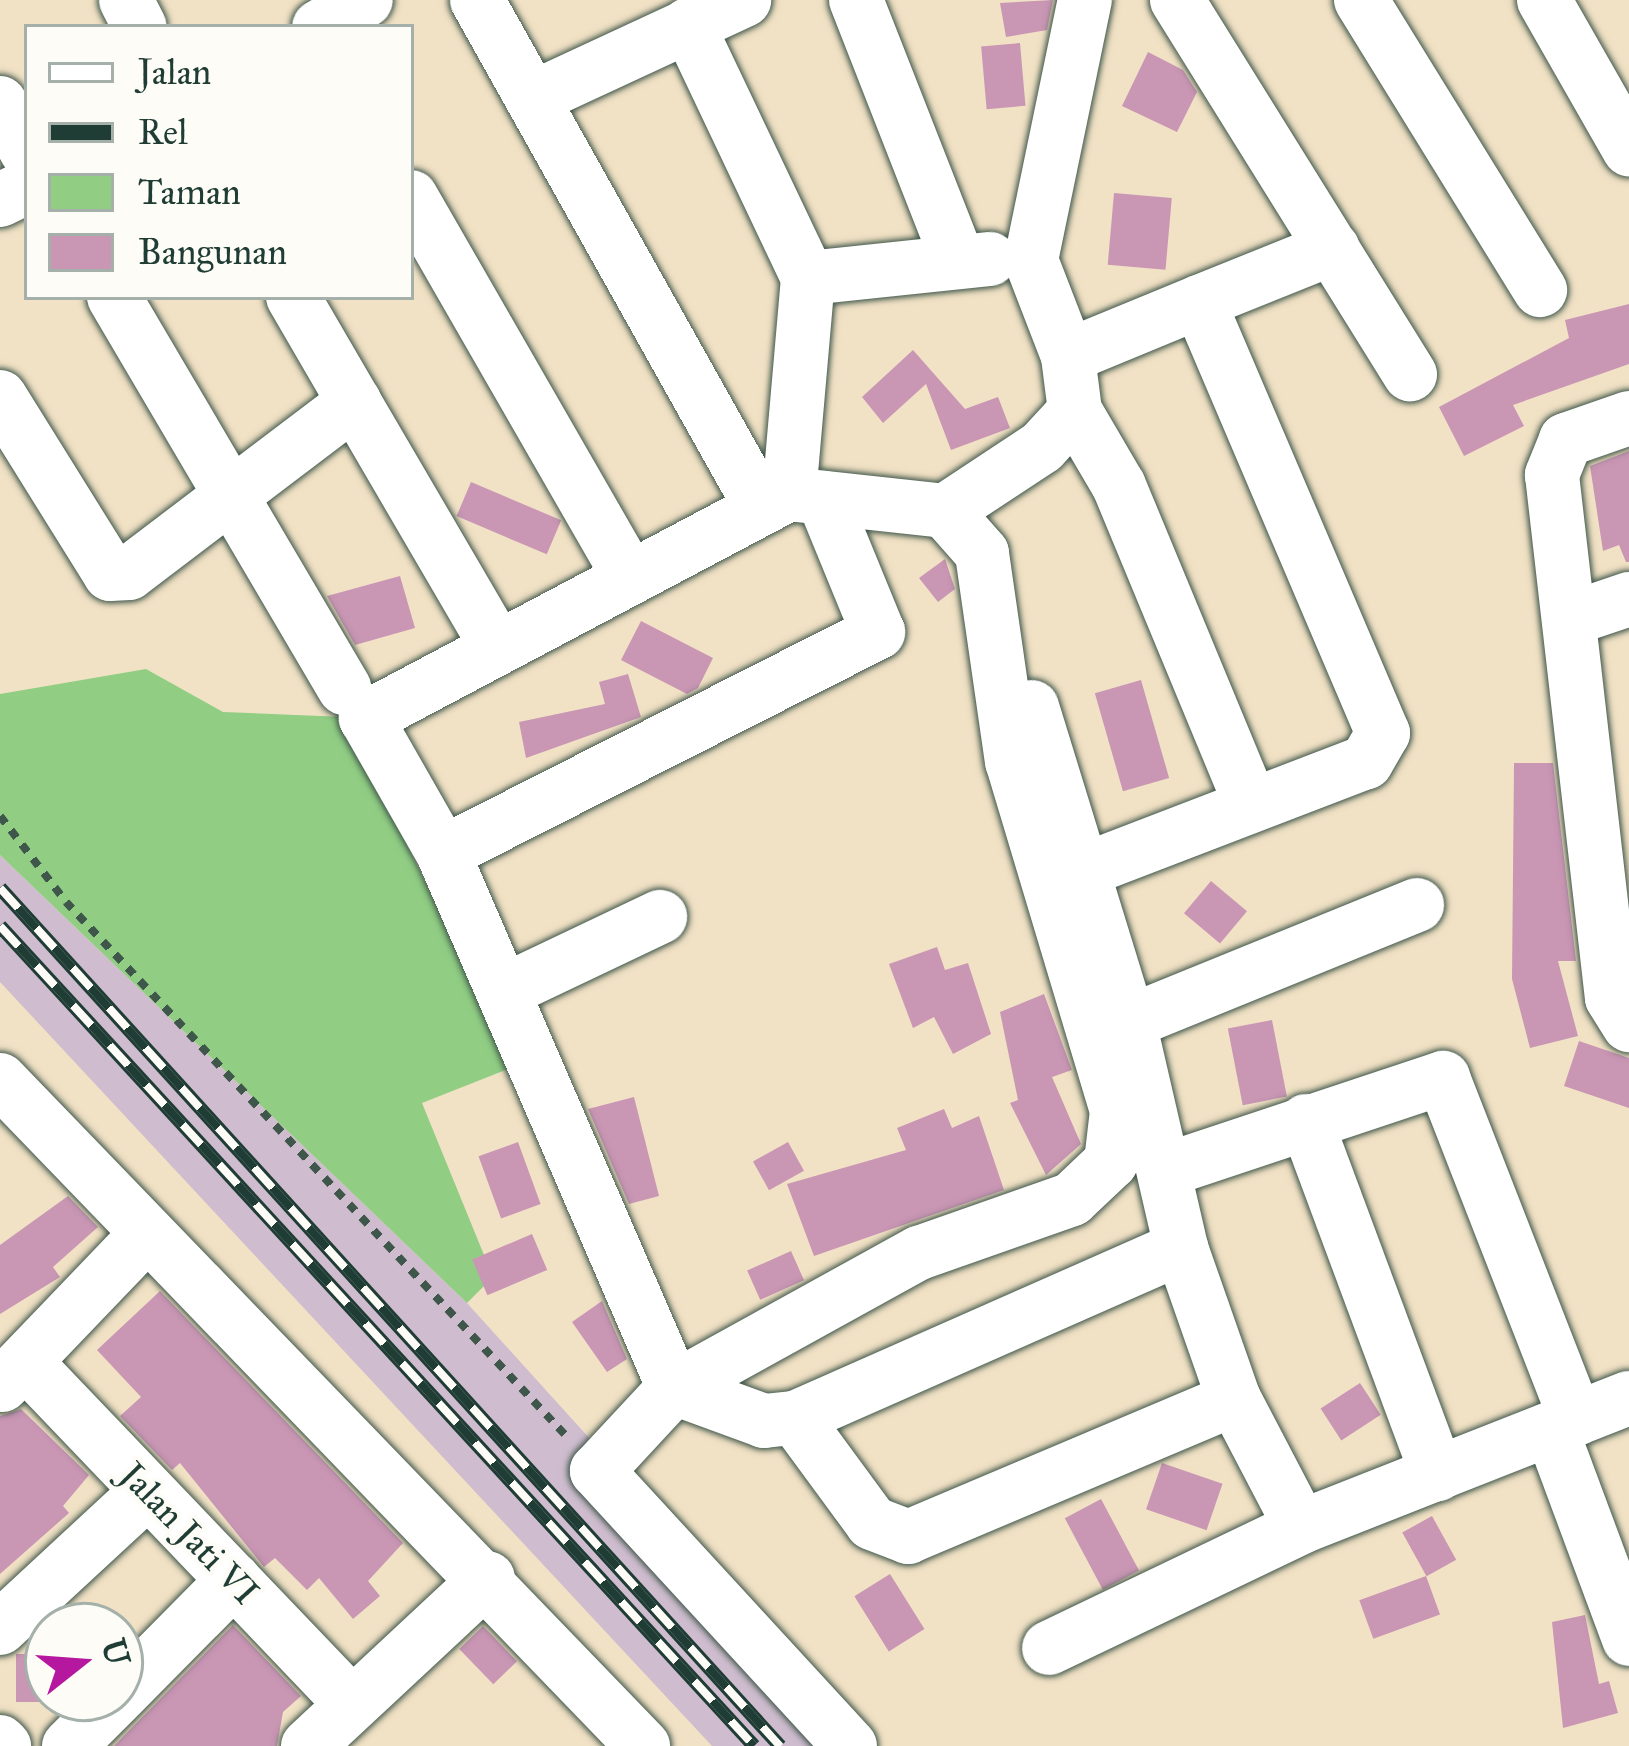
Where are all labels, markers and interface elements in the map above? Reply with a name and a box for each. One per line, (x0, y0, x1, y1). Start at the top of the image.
legend (24, 24, 414, 300)
text: Jalan (138, 50, 211, 94)
text: Rel (138, 110, 188, 154)
text: Taman (138, 170, 241, 214)
text: Bangunan (138, 230, 287, 274)
street label: Jalan Jati VI (111, 1454, 267, 1614)
north arrow (24, 1602, 144, 1722)
text: U (93, 1634, 138, 1671)

